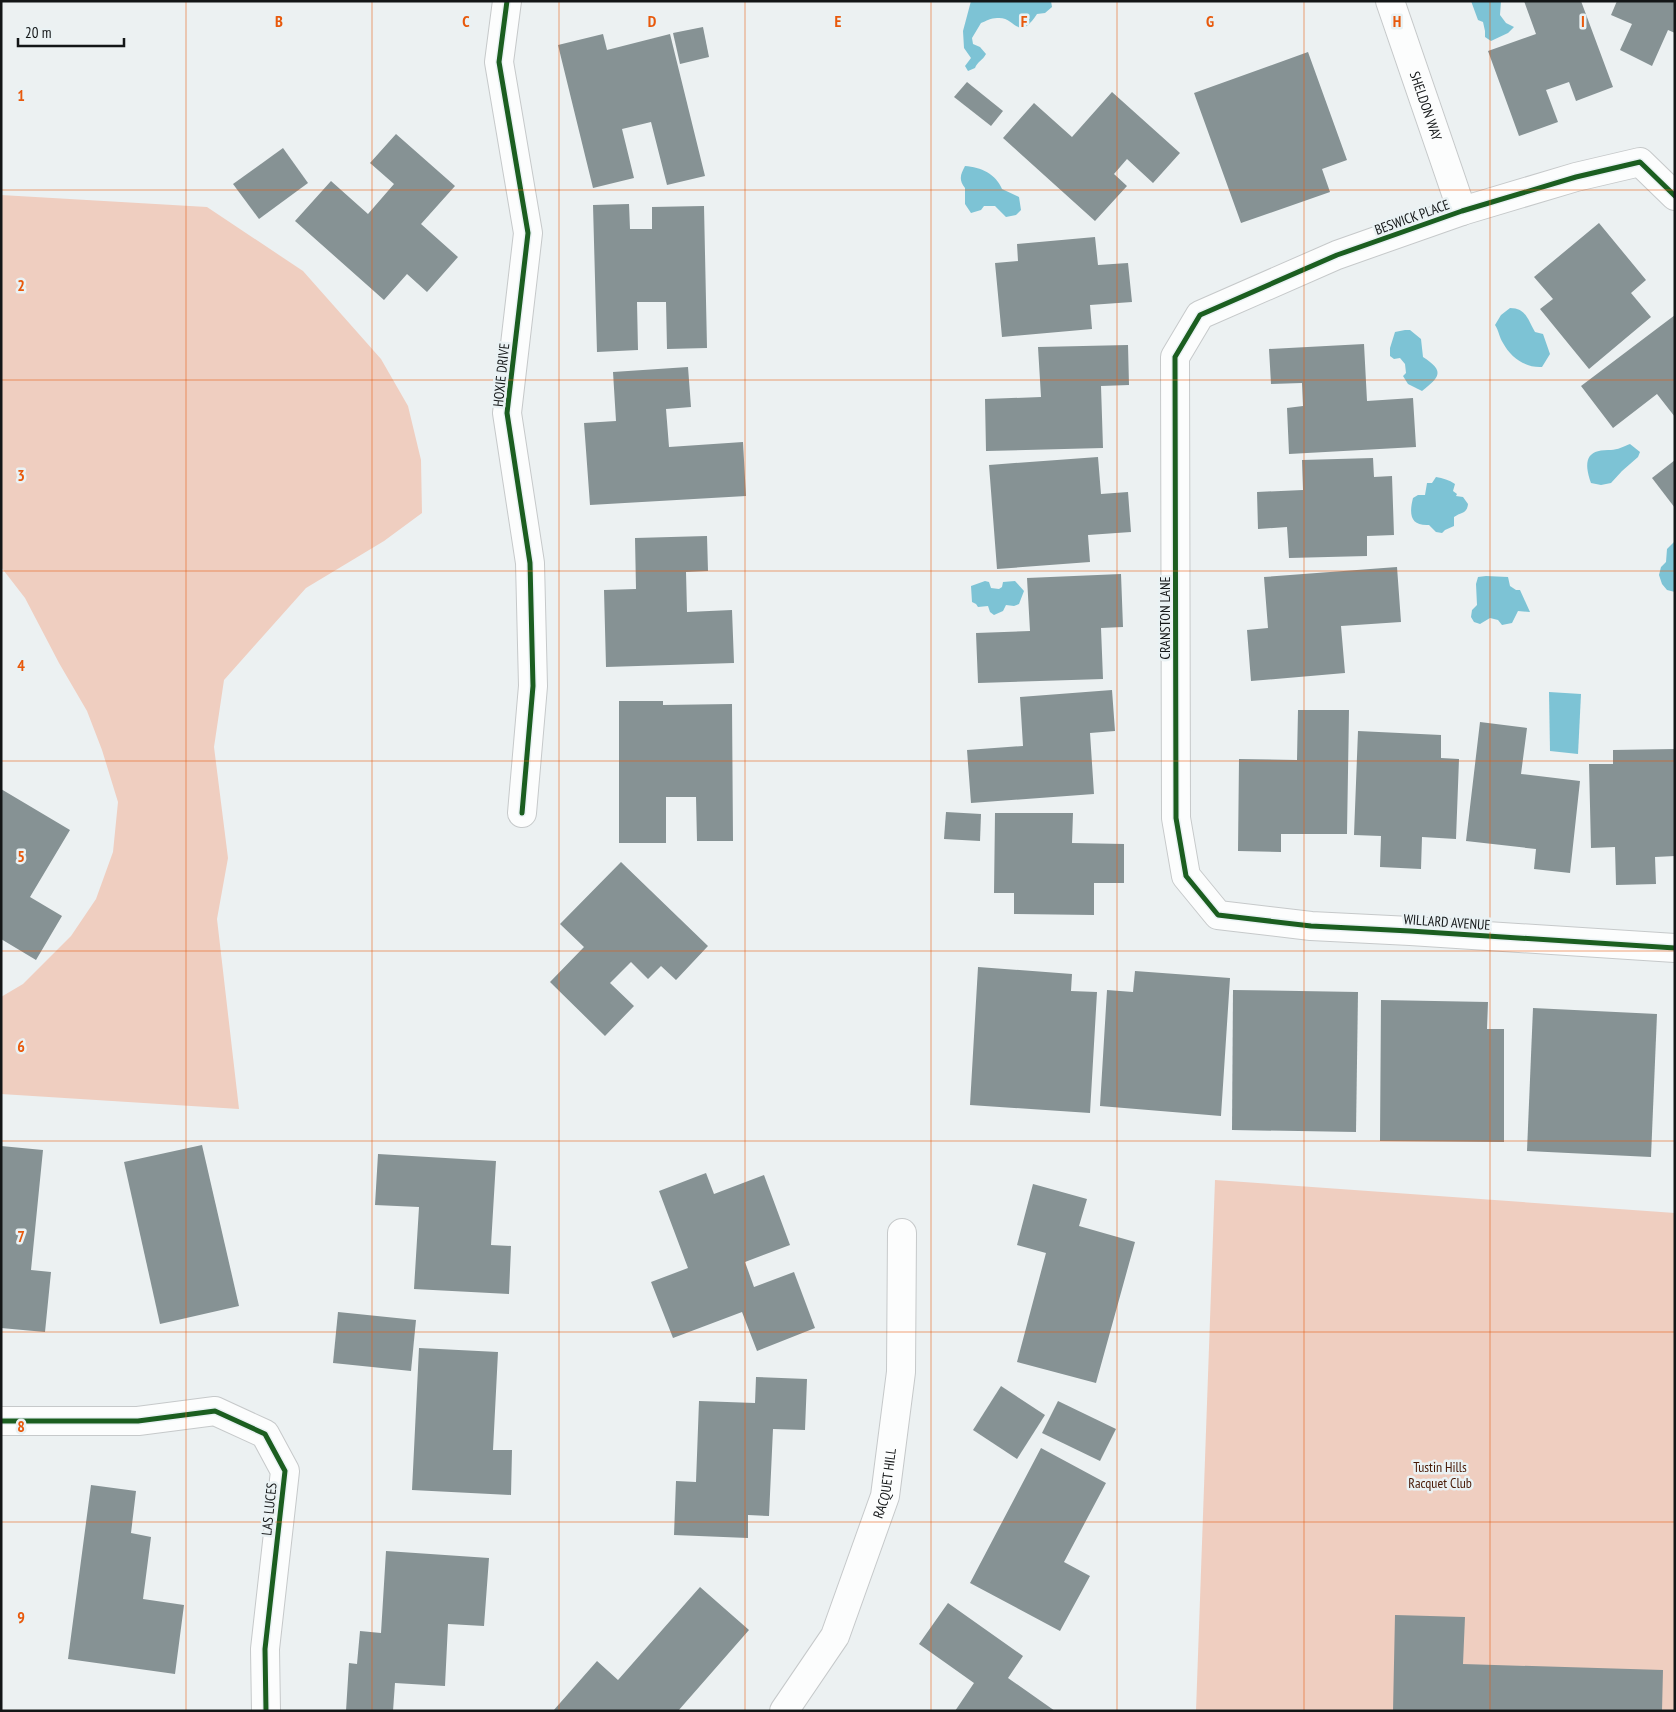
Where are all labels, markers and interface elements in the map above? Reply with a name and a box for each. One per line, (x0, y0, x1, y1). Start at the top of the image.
text: B (275, 11, 283, 31)
text: C (462, 11, 470, 31)
text: D (648, 11, 657, 31)
text: E (835, 11, 842, 31)
text: F (1021, 11, 1028, 31)
text: G (1206, 11, 1214, 31)
text: H (1393, 11, 1401, 31)
text: I (1581, 11, 1585, 31)
scale bar (18, 15, 124, 47)
text: 20 m (25, 23, 51, 42)
street label: SHELDON WAY (1406, 69, 1446, 144)
text: 1 (17, 85, 25, 105)
street label: BESWICK PLACE (1372, 195, 1452, 239)
text: 2 (17, 275, 25, 295)
street label: HOXIE DRIVE (489, 342, 513, 408)
text: 3 (17, 465, 25, 485)
street label: CRANSTON LANE (1156, 577, 1174, 659)
text: 4 (17, 655, 25, 675)
text: 5 (17, 846, 25, 866)
street label: WILLARD AVENUE (1403, 910, 1491, 934)
text: 6 (17, 1036, 25, 1056)
text: 7 (17, 1226, 25, 1246)
text: 8 (17, 1416, 25, 1436)
street label: RACQUET HILL (869, 1447, 900, 1521)
park label: Tustin Hills Racquet Club (1408, 1458, 1472, 1492)
street label: LAS LUCES (257, 1482, 281, 1536)
text: 9 (17, 1607, 25, 1627)

